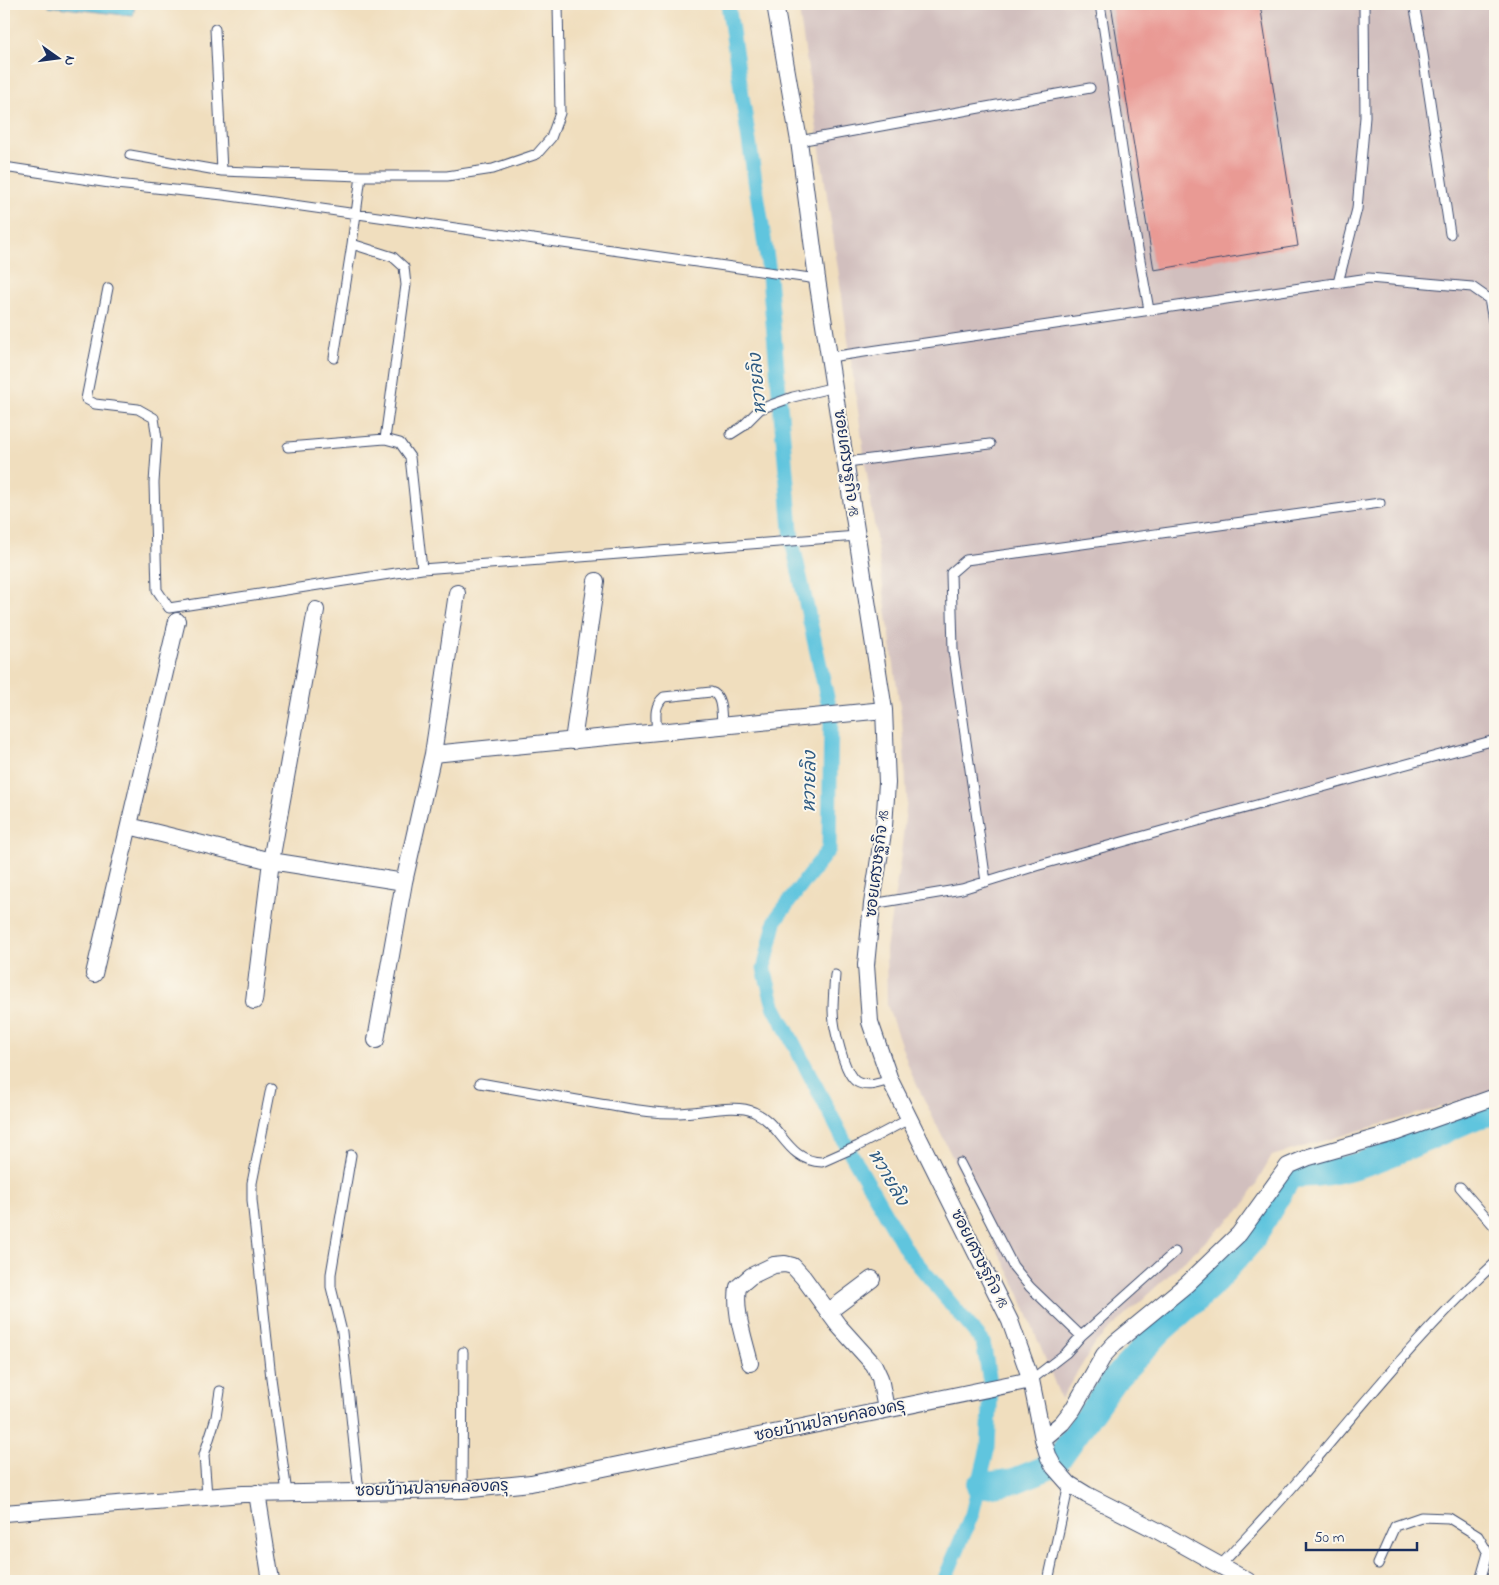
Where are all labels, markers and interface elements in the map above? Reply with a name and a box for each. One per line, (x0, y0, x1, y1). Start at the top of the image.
north arrow (32, 32, 82, 82)
text: N (58, 54, 80, 68)
water label: หวายลิง (743, 350, 775, 416)
street label: ซอยเศรษฐกิจ 18 (827, 408, 865, 518)
water label: หวายลิง (797, 749, 825, 813)
street label: ซอยเศรษฐกิจ 18 (860, 809, 896, 919)
water label: หวายลิง (860, 1145, 915, 1213)
street label: ซอยเศรษฐกิจ 18 (944, 1205, 1014, 1313)
street label: ซอยบ้านปลายคลองครุ (753, 1393, 907, 1449)
street label: ซอยบ้านปลายคลองครุ (355, 1474, 509, 1504)
scale bar (1306, 1520, 1418, 1552)
text: 50 m (1314, 1527, 1345, 1549)

